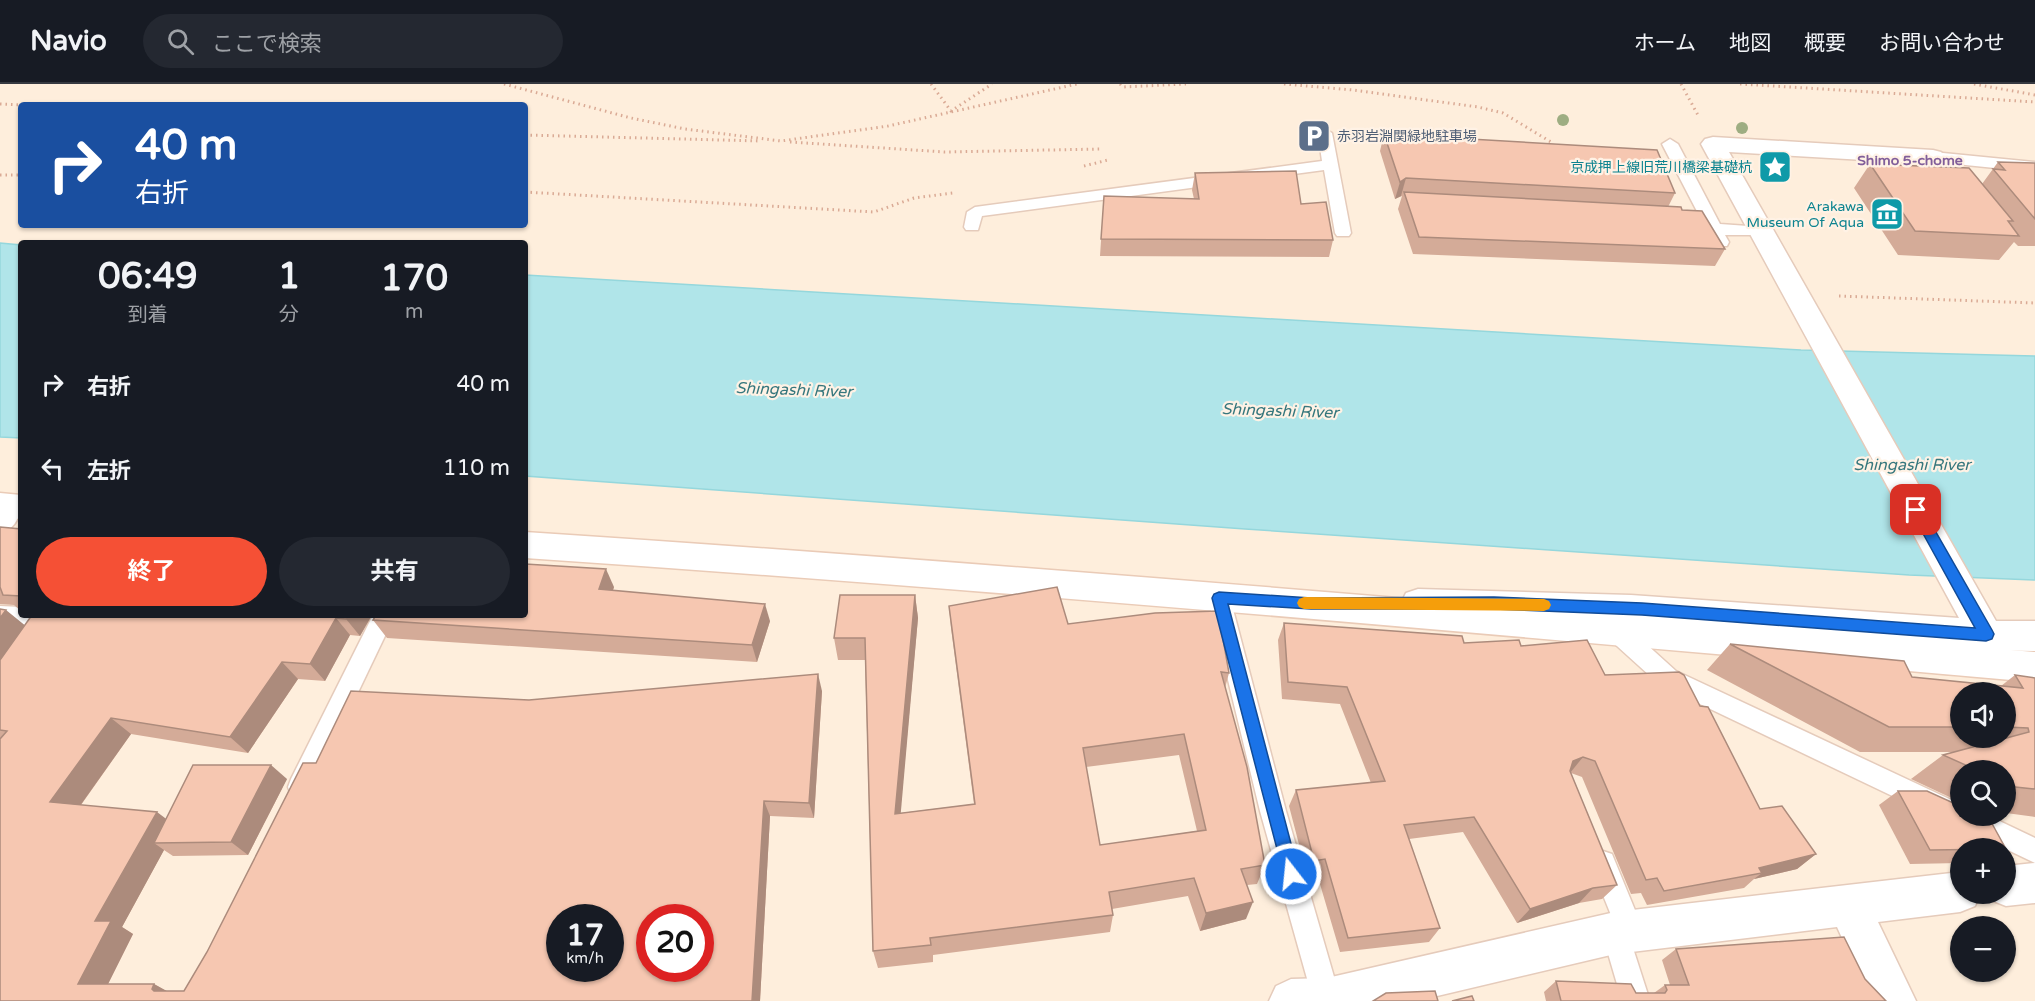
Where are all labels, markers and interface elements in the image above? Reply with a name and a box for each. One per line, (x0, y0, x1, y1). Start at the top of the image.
search box (143, 14, 563, 68)
text: Navio (30, 24, 107, 58)
icon: search (164, 25, 197, 58)
text: ここで検索 (212, 31, 322, 57)
text: ホーム (1634, 31, 1696, 56)
text: 地図 (1729, 31, 1771, 56)
text: 概要 (1804, 31, 1846, 56)
text: お問い合わせ (1879, 31, 2005, 56)
parking icon: 赤羽岩淵関緑地駐車場 (1296, 118, 1332, 154)
text: 40 m (135, 120, 237, 171)
icon: right (36, 126, 114, 204)
place label: 赤羽岩淵関緑地駐車場 (1337, 128, 1477, 145)
place icon: 京成押上線旧荒川橋梁基礎杭 (1757, 149, 1793, 185)
district label: Shimo 5-chome (1857, 152, 1963, 169)
place label: 京成押上線旧荒川橋梁基礎杭 (1570, 159, 1752, 176)
text: 右折 (135, 177, 189, 210)
museum icon: Arakawa Museum Of Aqua (1869, 196, 1905, 232)
place label: Arakawa Museum Of Aqua (1747, 198, 1864, 231)
text: 06:49 (98, 255, 198, 298)
text: 1 (278, 255, 300, 298)
text: 170 (380, 257, 448, 300)
text: m (405, 300, 423, 324)
text: 到着 (128, 303, 168, 327)
text: 分 (279, 303, 299, 327)
icon: right (36, 368, 69, 401)
text: 40 m (456, 371, 510, 397)
text: 右折 (87, 374, 131, 400)
water label: Shingashi River (735, 378, 855, 402)
water label: Shingashi River (1221, 399, 1341, 423)
icon: left (36, 452, 69, 485)
text: 110 m (443, 455, 510, 481)
water label: Shingashi River (1854, 455, 1972, 475)
text: 左折 (87, 458, 131, 484)
pin (1890, 484, 1941, 535)
icon: arrive (1899, 493, 1932, 526)
button: 終了 (36, 537, 267, 606)
button: 共有 (279, 537, 510, 606)
map controls (1950, 682, 2016, 982)
button: sound (1950, 682, 2016, 748)
button: search (1950, 760, 2016, 826)
button: + (1950, 838, 2016, 904)
position arrow (1259, 842, 1323, 906)
speed limit sign: 20 (636, 904, 714, 982)
button: − (1950, 916, 2016, 982)
text: 17 (566, 917, 604, 954)
text: km/h (566, 949, 604, 967)

